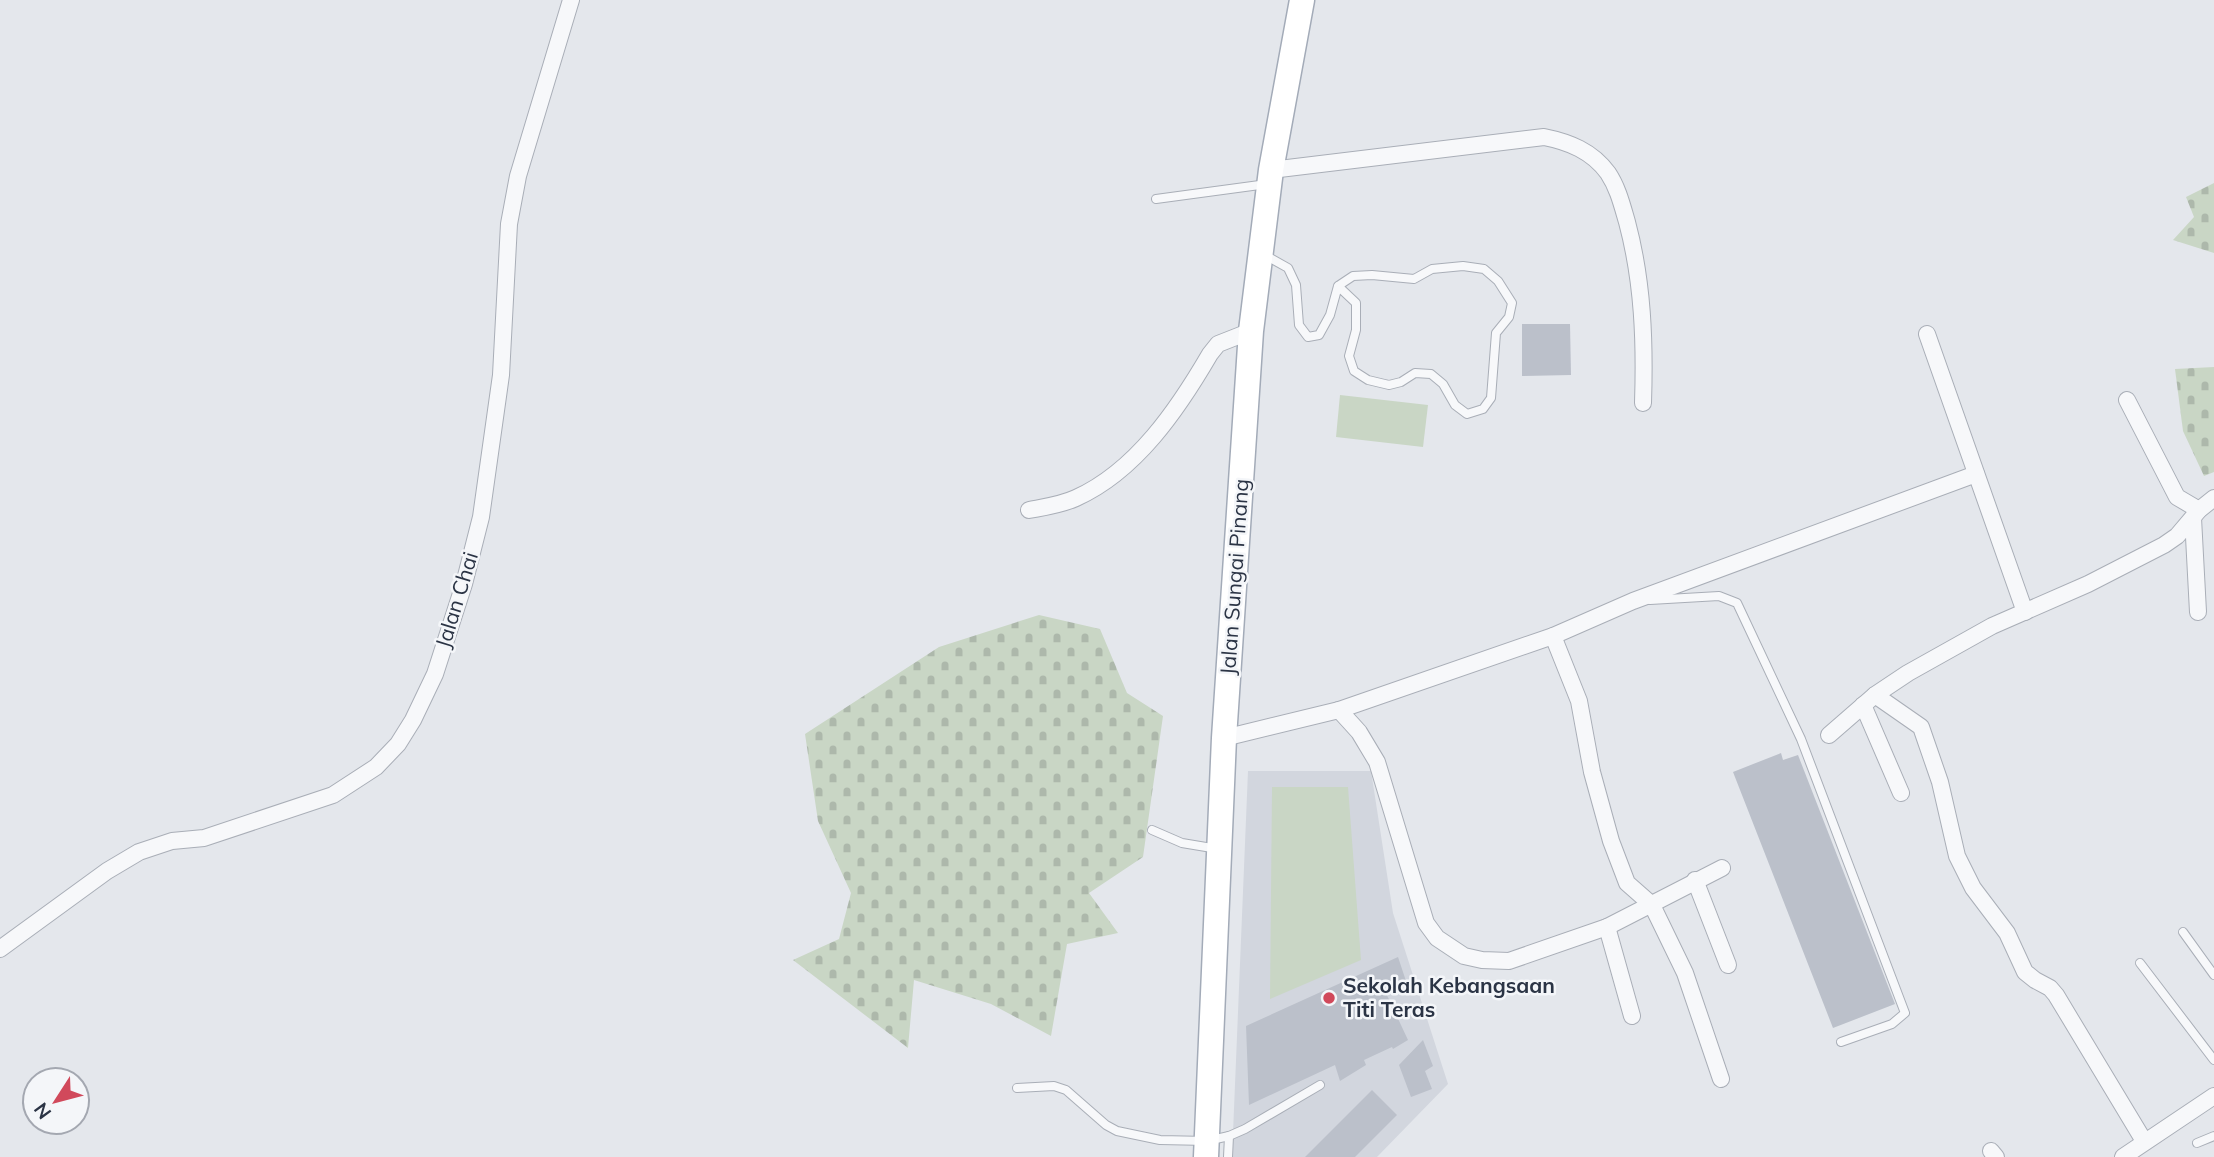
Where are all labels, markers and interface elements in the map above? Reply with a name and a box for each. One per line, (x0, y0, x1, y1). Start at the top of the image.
street label: Jalan Sungai Pinang (1214, 478, 1254, 676)
street label: Jalan Chai (429, 548, 483, 651)
place label: Sekolah Kebangsaan Titi Teras (1343, 972, 1555, 1022)
marker: Sekolah Kebangsaan Titi Teras (1321, 990, 1337, 1006)
north arrow (21, 1066, 91, 1136)
text: N (28, 1098, 56, 1124)

